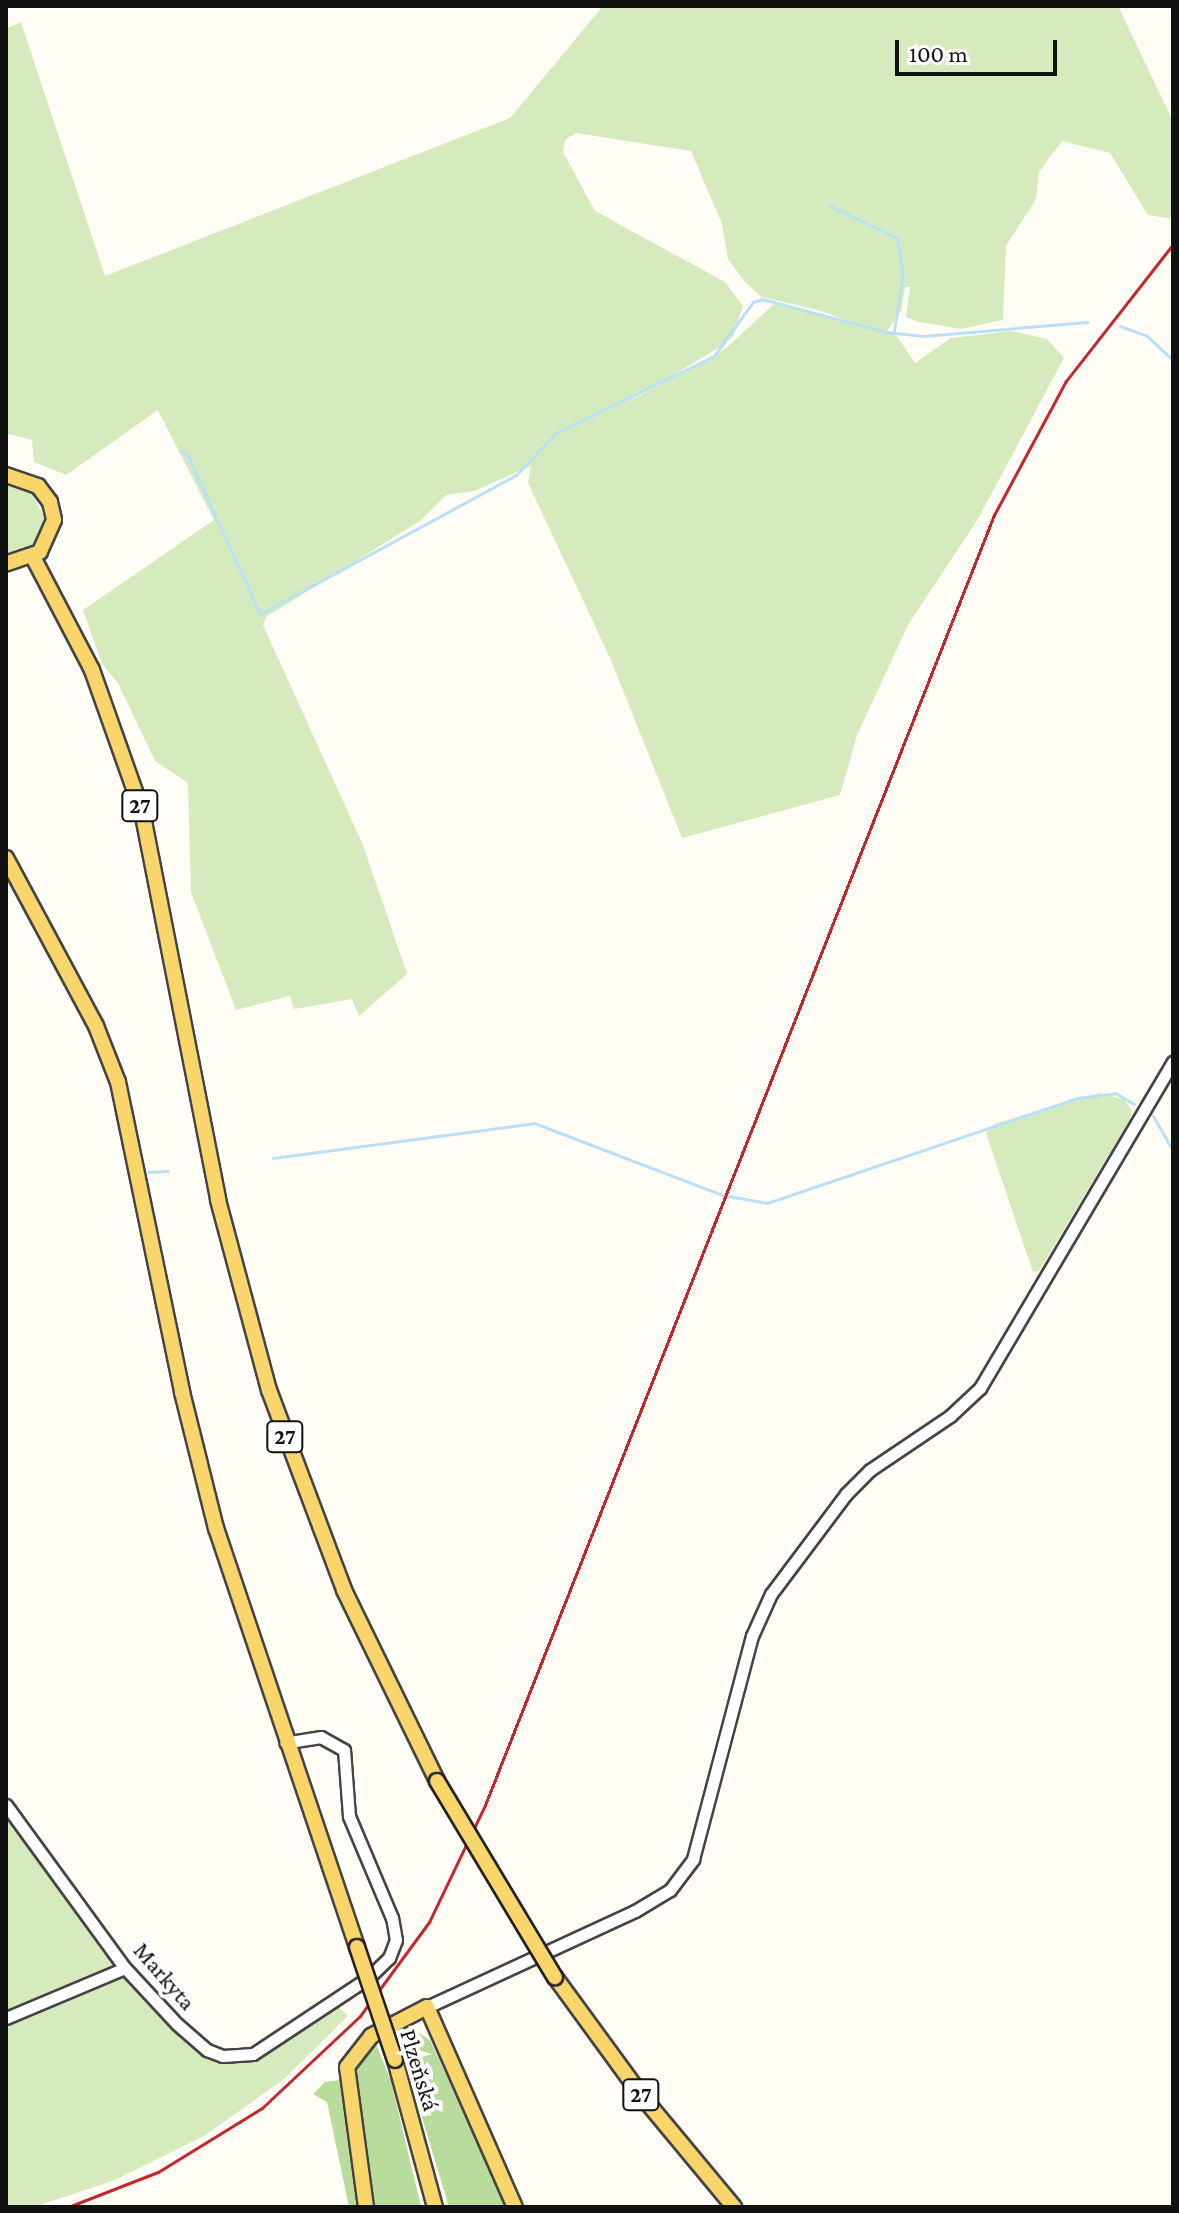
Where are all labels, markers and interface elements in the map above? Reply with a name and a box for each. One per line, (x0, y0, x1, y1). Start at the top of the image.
scale bar (899, 24, 1061, 74)
text: 100 m (909, 40, 968, 67)
road number: 27 (120, 788, 160, 824)
road number: 27 (265, 1419, 305, 1455)
street label: Markyta (128, 1936, 202, 2016)
street label: Plzeňská (394, 2026, 446, 2114)
road number: 27 (621, 2077, 661, 2113)

